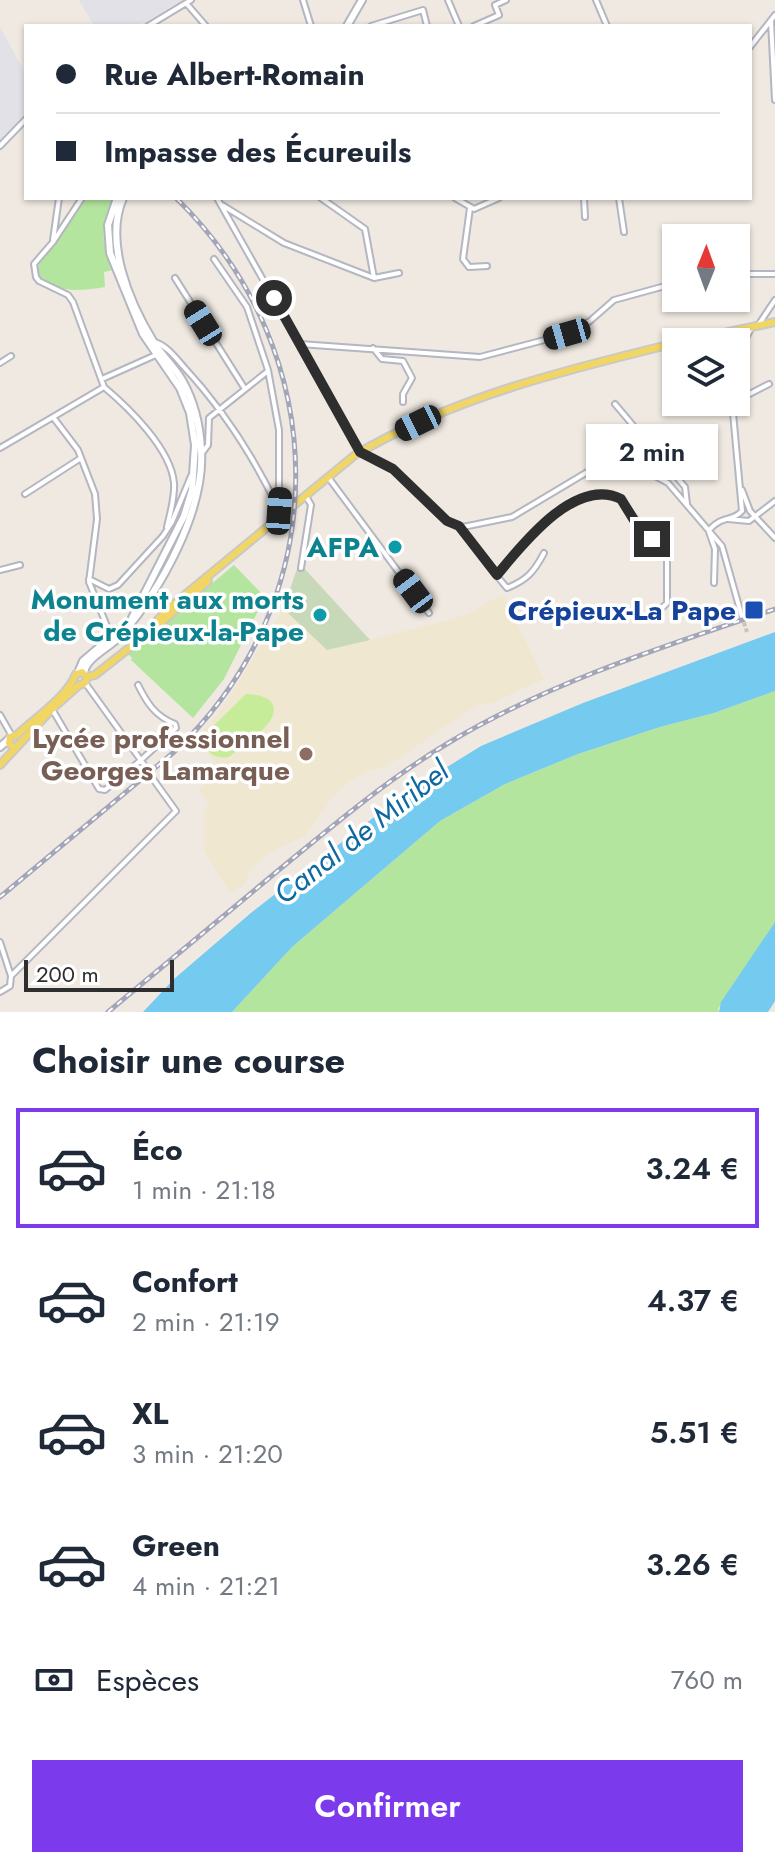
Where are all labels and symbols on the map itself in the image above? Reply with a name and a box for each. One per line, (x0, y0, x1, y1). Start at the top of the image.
north arrow (662, 224, 750, 312)
route start (256, 280, 292, 316)
car (180, 296, 226, 350)
car (541, 316, 593, 352)
car (391, 402, 445, 444)
callout: 2 min (586, 423, 718, 479)
car (265, 486, 293, 536)
route end (634, 521, 670, 557)
place label: AFPA (306, 527, 379, 568)
marker: AFPA (386, 538, 404, 556)
car (389, 565, 437, 617)
place label: Monument aux morts de Crépieux-la-Pape (31, 579, 304, 652)
place label: Crépieux-La Pape (508, 590, 736, 631)
marker: Crépieux-La Pape (743, 599, 765, 621)
marker: Monument aux morts de Crépieux-la-Pape (311, 606, 329, 624)
place label: Lycée professionnel Georges Lamarque (32, 718, 290, 791)
marker: Lycée professionnel Georges Lamarque (297, 745, 315, 763)
water label: Canal de Miribel (264, 749, 459, 914)
scale bar (24, 956, 174, 992)

